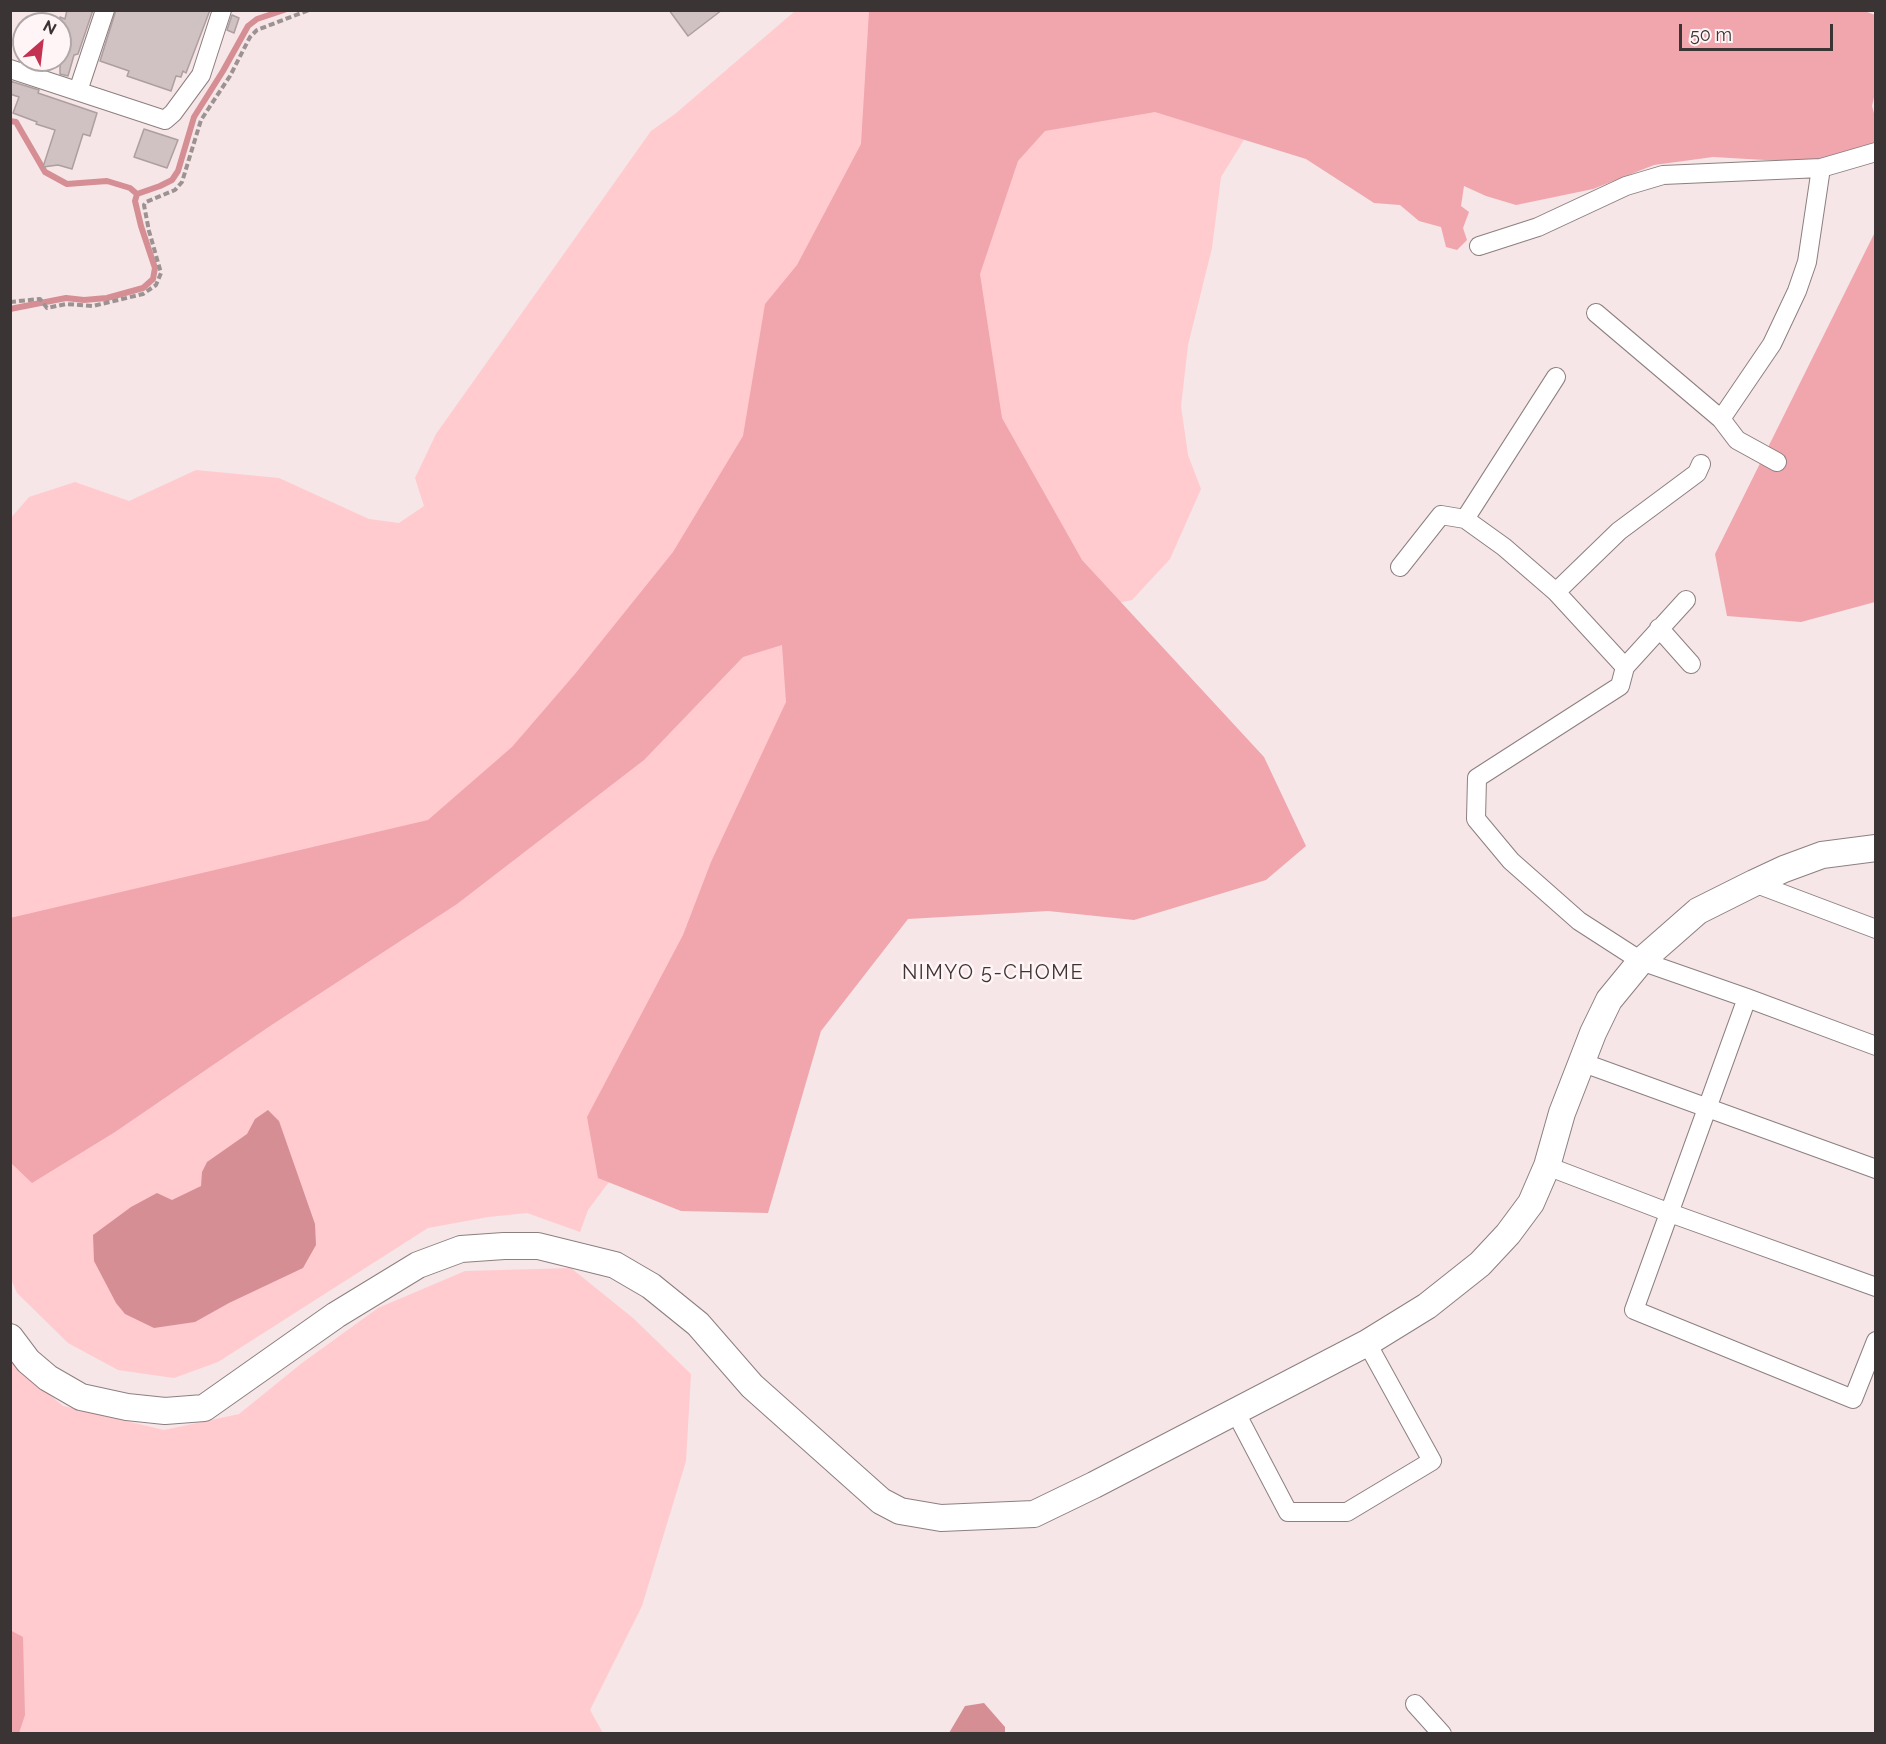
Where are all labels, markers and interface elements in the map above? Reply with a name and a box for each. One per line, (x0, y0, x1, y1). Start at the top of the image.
north arrow (12, 12, 72, 72)
scale bar (1682, 12, 1836, 50)
text: N (40, 16, 60, 39)
text: 50 m (1690, 24, 1732, 45)
district label: NIMYO 5-CHOME (902, 961, 1084, 985)

